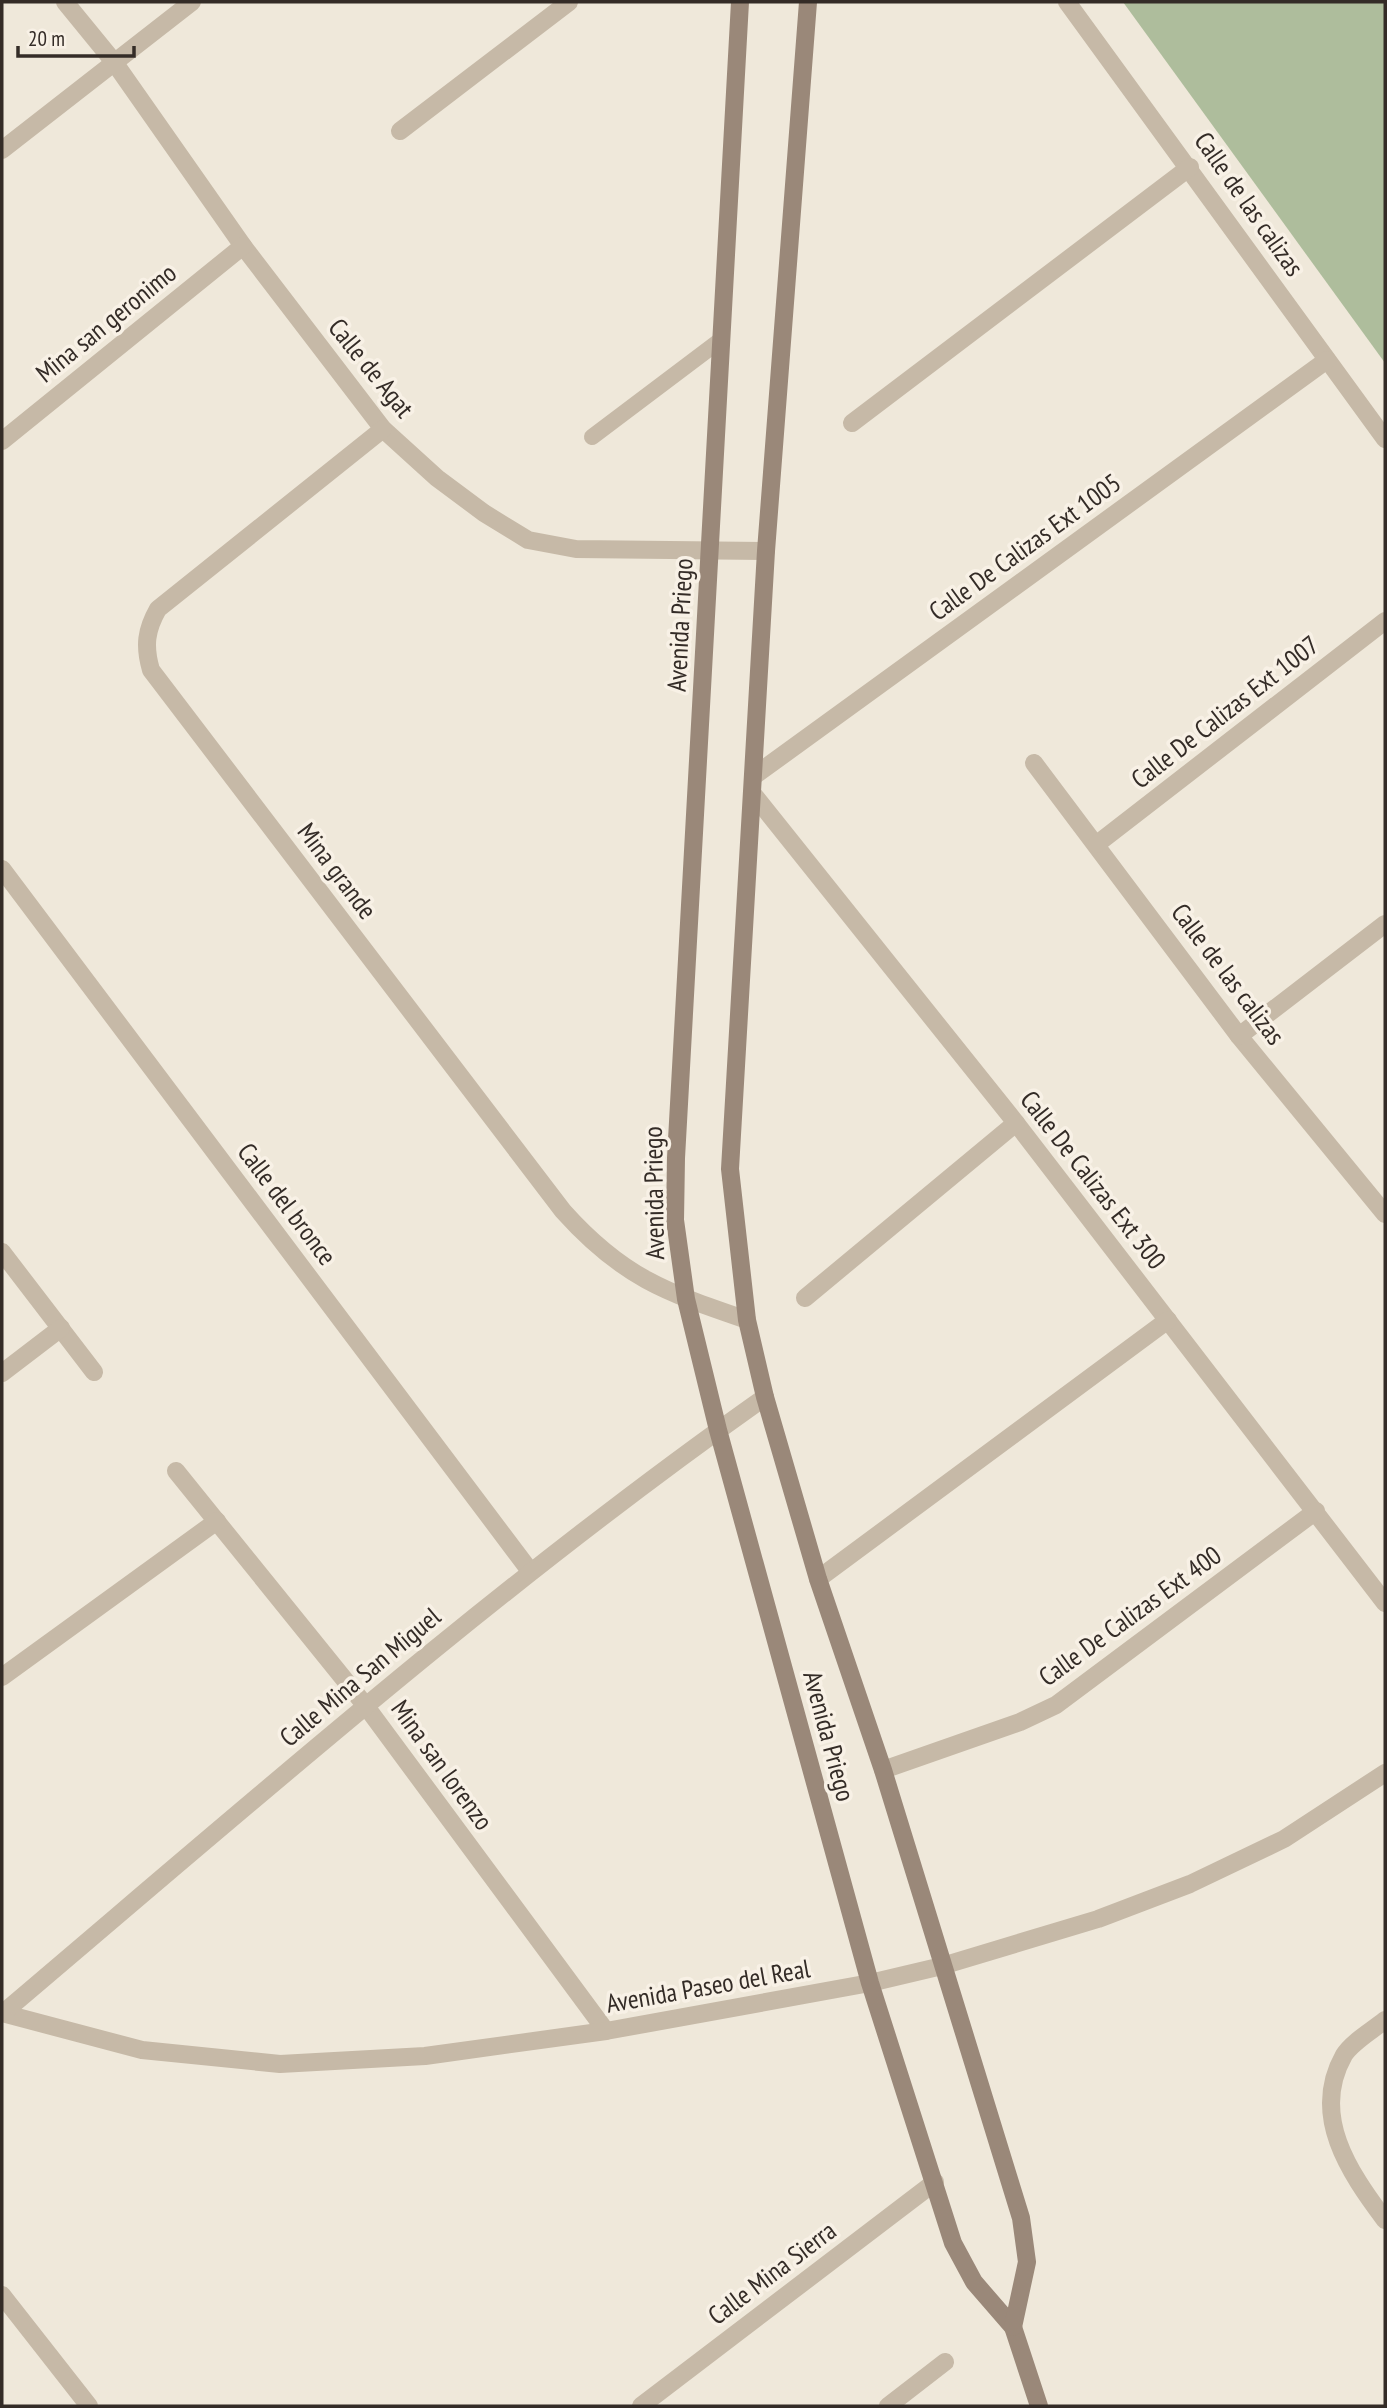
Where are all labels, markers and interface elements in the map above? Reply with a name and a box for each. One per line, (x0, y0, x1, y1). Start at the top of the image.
scale bar (18, 14, 133, 58)
text: 20 m (28, 25, 65, 52)
street label: Calle de las calizas (1188, 125, 1311, 282)
street label: Mina san geronimo (29, 256, 183, 389)
street label: Calle de Agat (321, 311, 421, 424)
street label: Calle De Calizas Ext 1005 (922, 466, 1127, 627)
street label: Avenida Priego (660, 558, 699, 692)
street label: Calle De Calizas Ext 1007 (1124, 628, 1325, 795)
street label: Mina grande (291, 816, 384, 925)
street label: Calle de las calizas (1165, 896, 1292, 1051)
street label: Calle De Calizas Ext 300 (1013, 1084, 1173, 1276)
street label: Avenida Priego (636, 1126, 671, 1260)
street label: Calle del bronce (231, 1136, 344, 1271)
street label: Calle De Calizas Ext 400 (1032, 1538, 1227, 1693)
street label: Calle Mina San Miguel (273, 1600, 447, 1753)
street label: Avenida Priego (796, 1667, 863, 1805)
street label: Mina san lorenzo (384, 1693, 501, 1836)
street label: Avenida Paseo del Real (603, 1951, 812, 2020)
street label: Calle Mina Sierra (701, 2214, 842, 2332)

